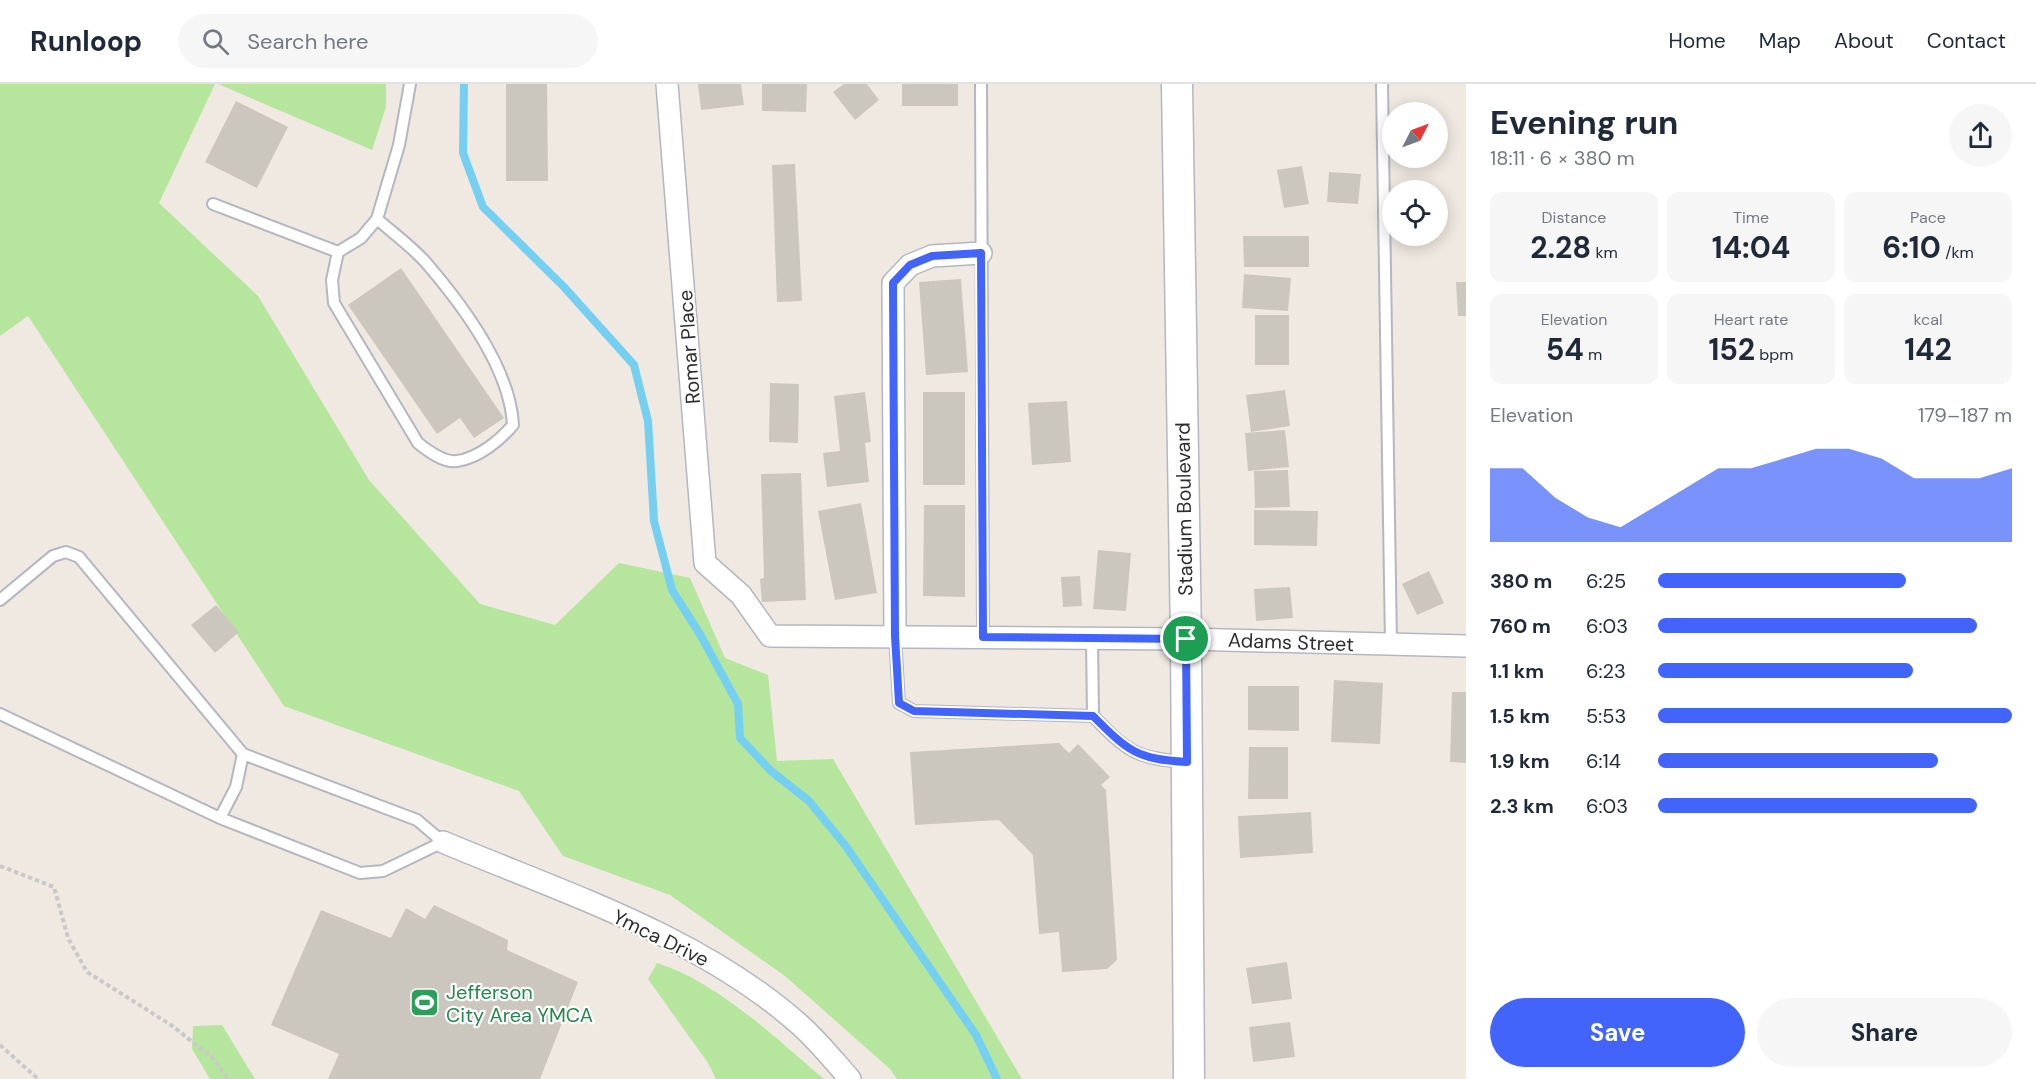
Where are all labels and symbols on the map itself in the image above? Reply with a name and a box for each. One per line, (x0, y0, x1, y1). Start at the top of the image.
north arrow (1382, 102, 1448, 168)
street label: Romar Place (672, 289, 706, 405)
street label: Stadium Boulevard (1169, 422, 1199, 596)
pin (1160, 613, 1211, 664)
street label: Adams Street (1228, 627, 1355, 657)
street label: Ymca Drive (609, 904, 713, 972)
place label: Jefferson City Area YMCA (446, 979, 593, 1028)
sports icon: Jefferson City Area YMCA (409, 987, 441, 1019)

